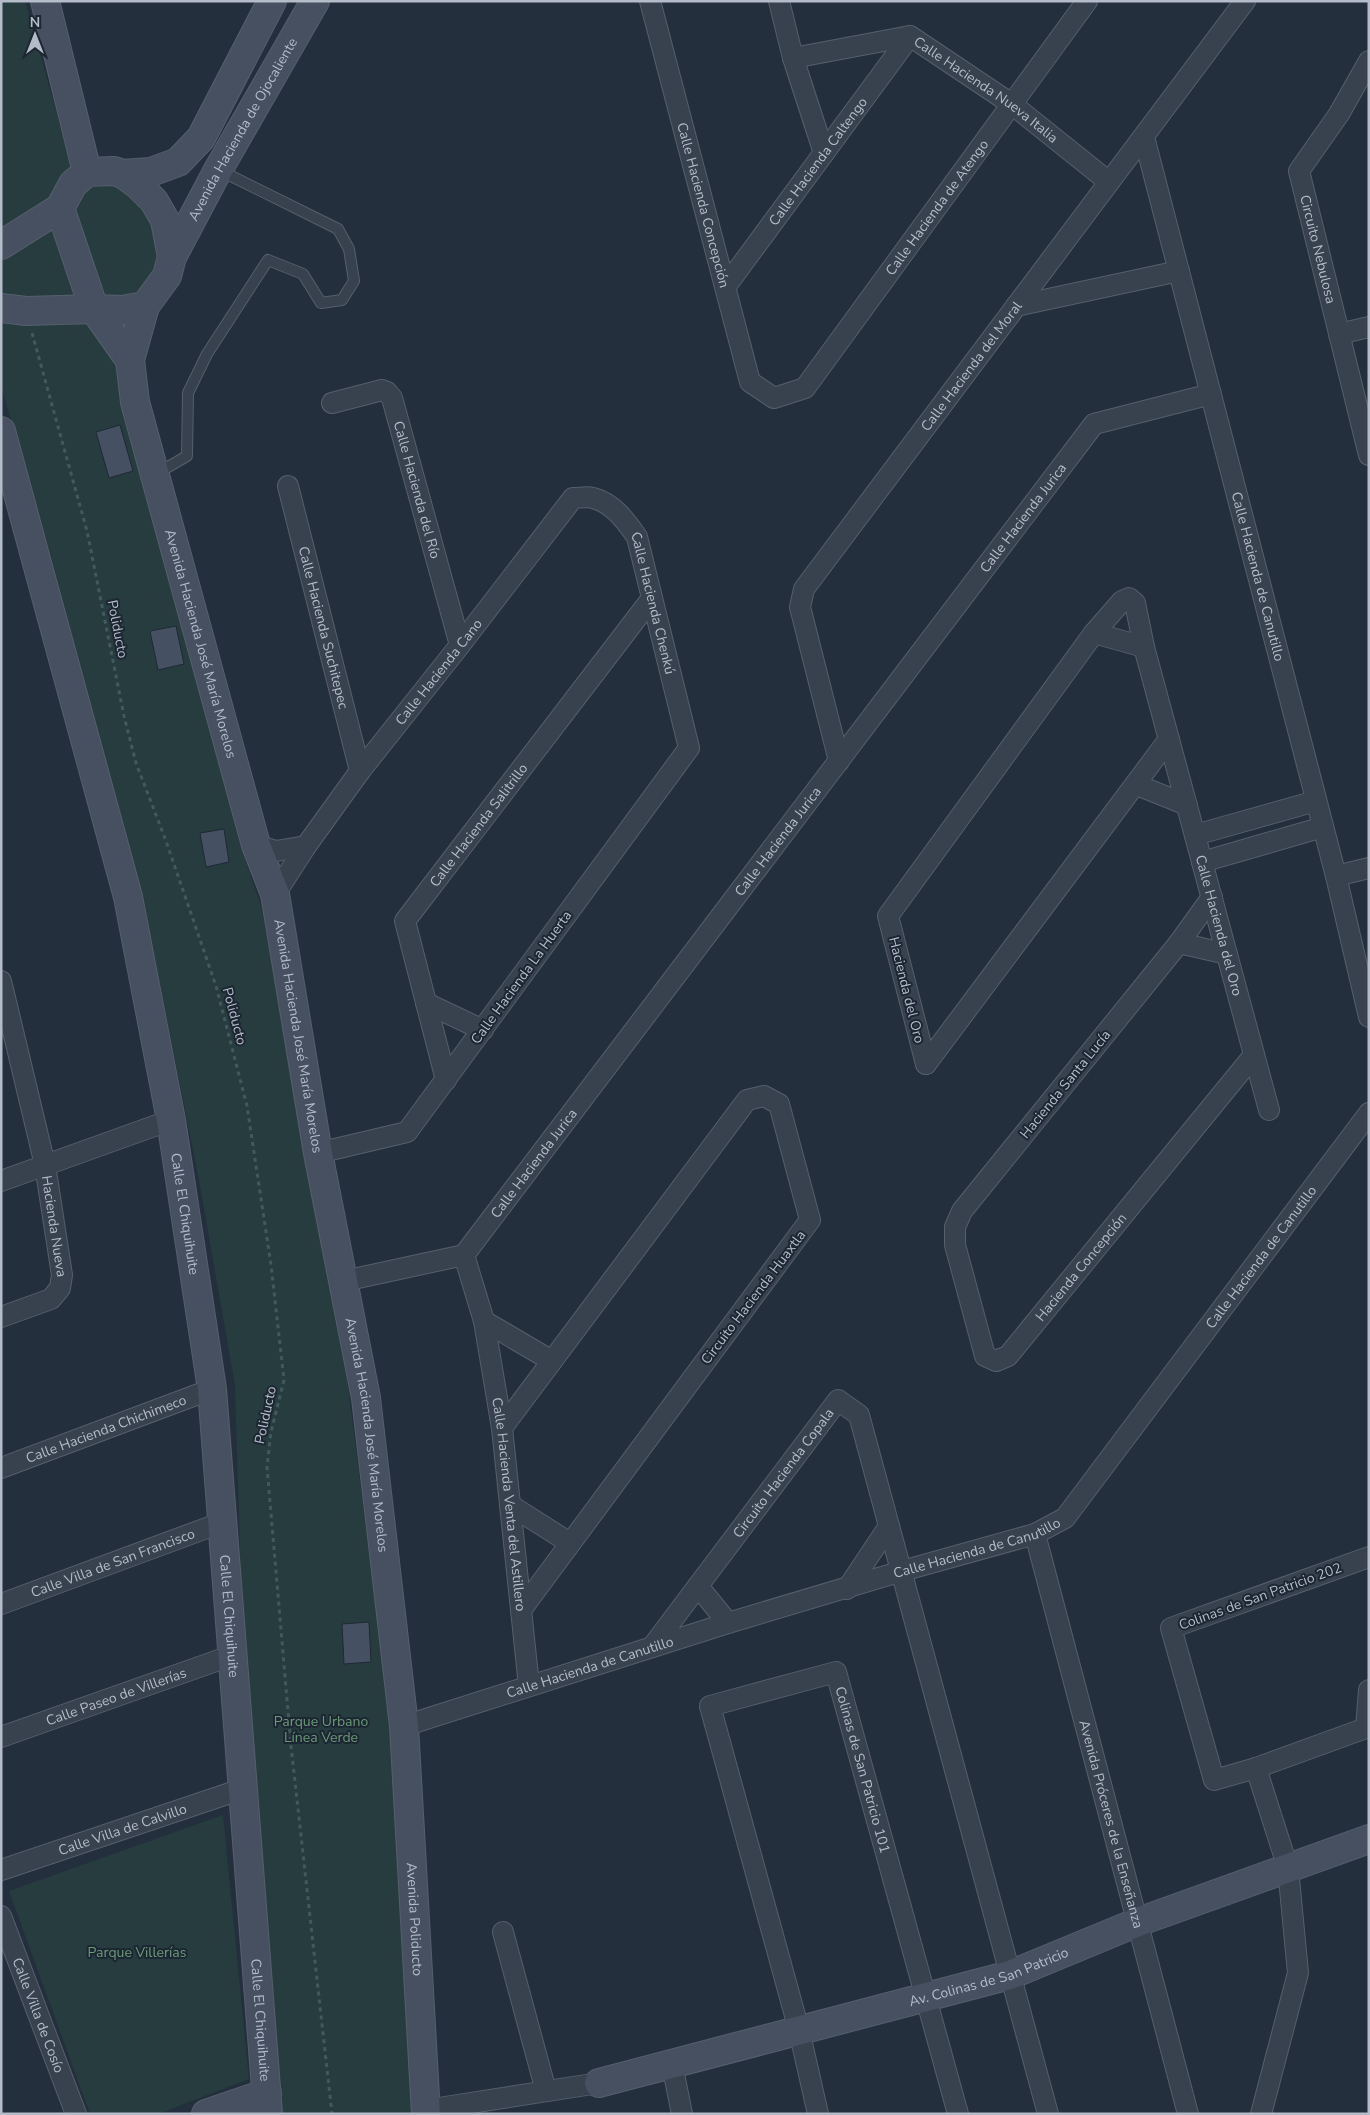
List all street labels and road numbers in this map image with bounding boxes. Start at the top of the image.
street label: Calle Hacienda Nueva Italia [910,32,1062,147]
street label: Avenida Hacienda de Ojocaliente [184,34,302,224]
street label: Calle Hacienda Caltengo [765,93,872,230]
street label: Calle Hacienda Concepción [672,120,734,290]
street label: Calle Hacienda de Atengo [881,136,993,279]
street label: Circuito Nebulosa [1295,193,1340,306]
street label: Calle Hacienda del Moral [917,297,1027,435]
street label: Calle Hacienda del Río [389,419,445,561]
street label: Calle Hacienda Jurica [976,459,1071,577]
street label: Calle Hacienda de Canutillo [1227,490,1289,663]
street label: Avenida Hacienda José María Morelos [160,527,241,761]
street label: Calle Hacienda Chenkú [626,528,679,676]
street label: Calle Hacienda Suchitepec [294,544,353,711]
street label: Poliducto [103,598,132,660]
street label: Calle Hacienda Cano [391,615,487,729]
street label: Calle Hacienda Salitrillo [425,759,532,891]
street label: Calle Hacienda Jurica [730,783,826,900]
street label: Calle Hacienda del Oro [1191,853,1247,998]
street label: Calle Hacienda La Huerta [467,907,576,1048]
street label: Avenida Hacienda José María Morelos [269,918,327,1155]
street label: Hacienda del Oro [884,935,929,1046]
street label: Poliducto [218,985,251,1047]
street label: Hacienda Santa Lucía [1016,1026,1115,1143]
street label: Calle Hacienda Jurica [486,1105,582,1222]
street label: Calle El Chiquihuite [166,1152,203,1276]
street label: Hacienda Nueva [37,1174,71,1278]
street label: Calle Hacienda de Canutillo [1201,1182,1321,1333]
street label: Hacienda Concepción [1031,1209,1131,1325]
street label: Circuito Hacienda Huaxtla [697,1226,810,1368]
street label: Avenida Hacienda José María Morelos [340,1316,393,1553]
street label: Poliducto [250,1384,281,1446]
street label: Calle Hacienda Chichimeco [23,1390,189,1468]
street label: Calle Hacienda Venta del Astillero [487,1396,530,1612]
street label: Circuito Hacienda Copala [728,1404,839,1542]
street label: Calle Hacienda de Canutillo [891,1513,1064,1583]
street label: Calle Villa de San Francisco [28,1524,198,1602]
street label: Calle El Chiquihuite [215,1554,243,1678]
street label: Colinas de San Patricio 202 [1176,1558,1344,1635]
street label: Calle Hacienda de Canutillo [504,1632,676,1703]
street label: Calle Paseo de Villerías [43,1663,189,1730]
street label: Colinas de San Patricio 101 [830,1684,895,1855]
street label: Avenida Próceres de la Enseñanza [1074,1718,1148,1930]
street label: Calle Villa de Calvillo [56,1799,189,1860]
street label: Avenida Poliducto [402,1862,427,1977]
street label: Av. Colinas de San Patricio [907,1943,1072,2011]
street label: Calle Villa de Cosío [8,1955,69,2076]
street label: Calle El Chiquihuite [246,1958,274,2082]

